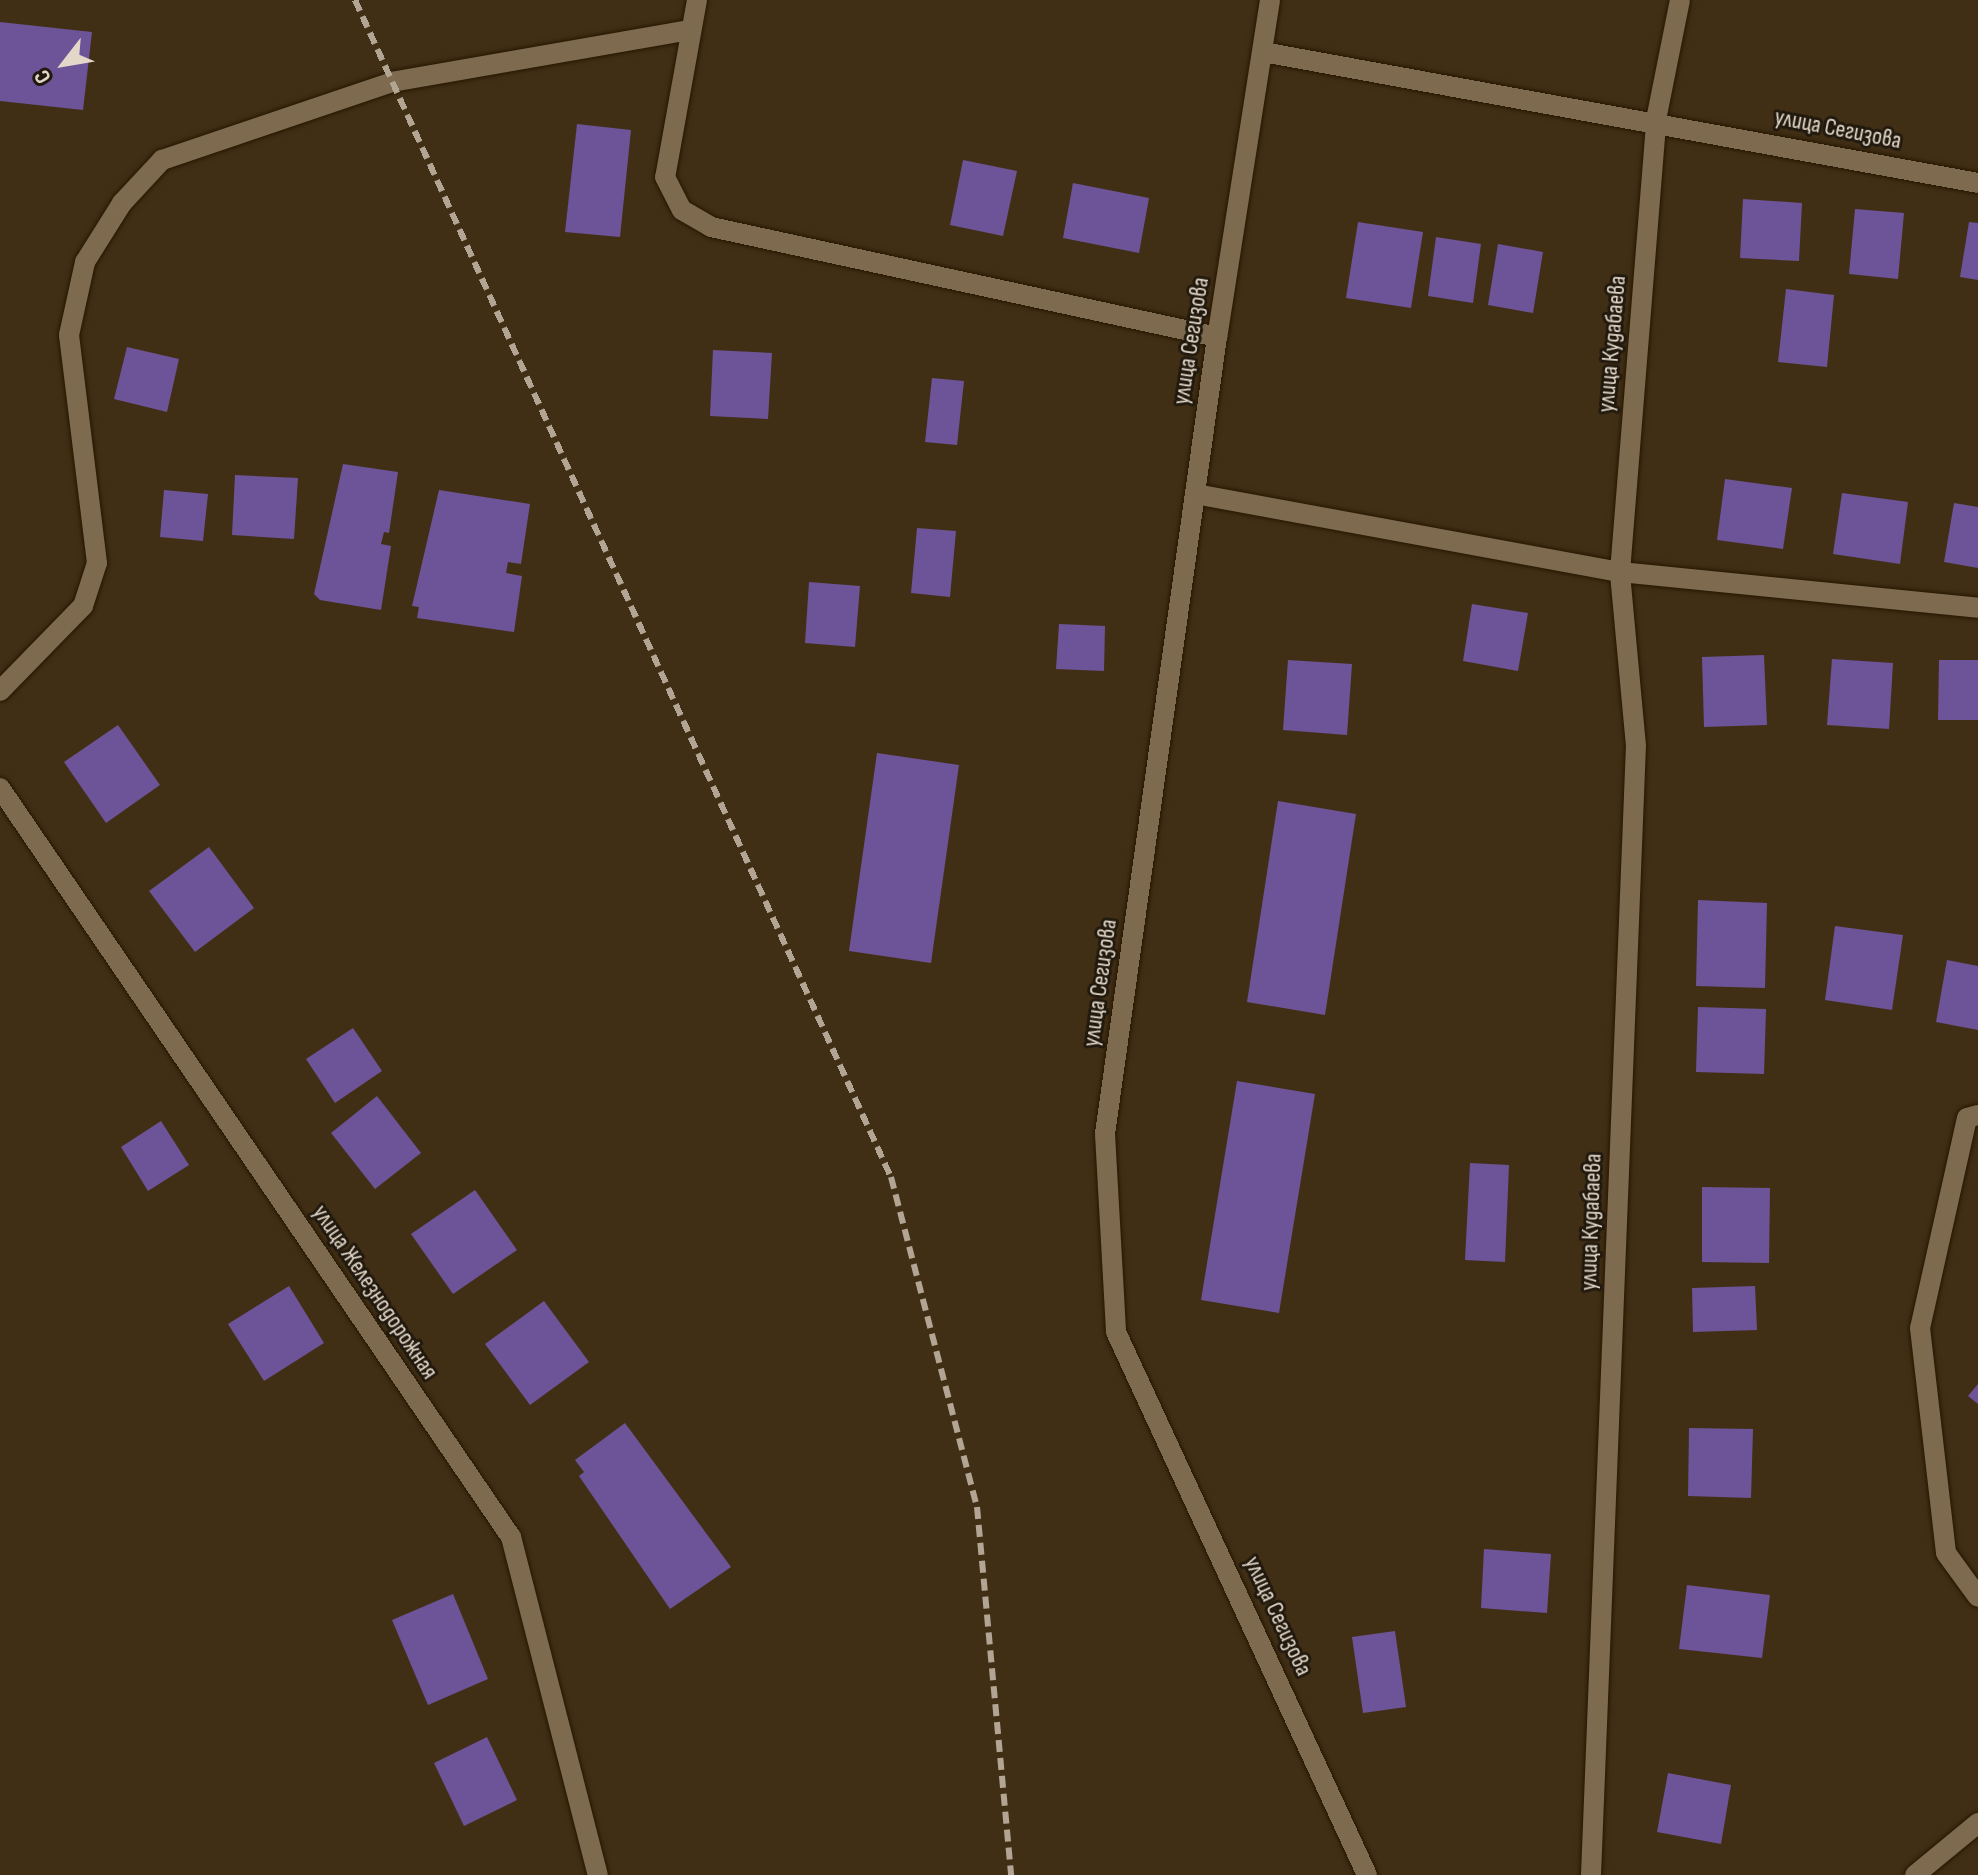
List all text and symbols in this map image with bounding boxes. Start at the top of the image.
north arrow [24,24,104,104]
text: С [29,65,57,88]
street label: улица Сегизова [1772,103,1904,155]
street label: улица Кудабаева [1592,274,1632,414]
street label: улица Сегизова [1167,275,1215,407]
street label: улица Сегизова [1077,917,1123,1049]
street label: улица Кудабаева [1574,1153,1608,1291]
street label: улица Железнодорожная [306,1199,444,1385]
street label: улица Сегизова [1238,1552,1318,1680]

